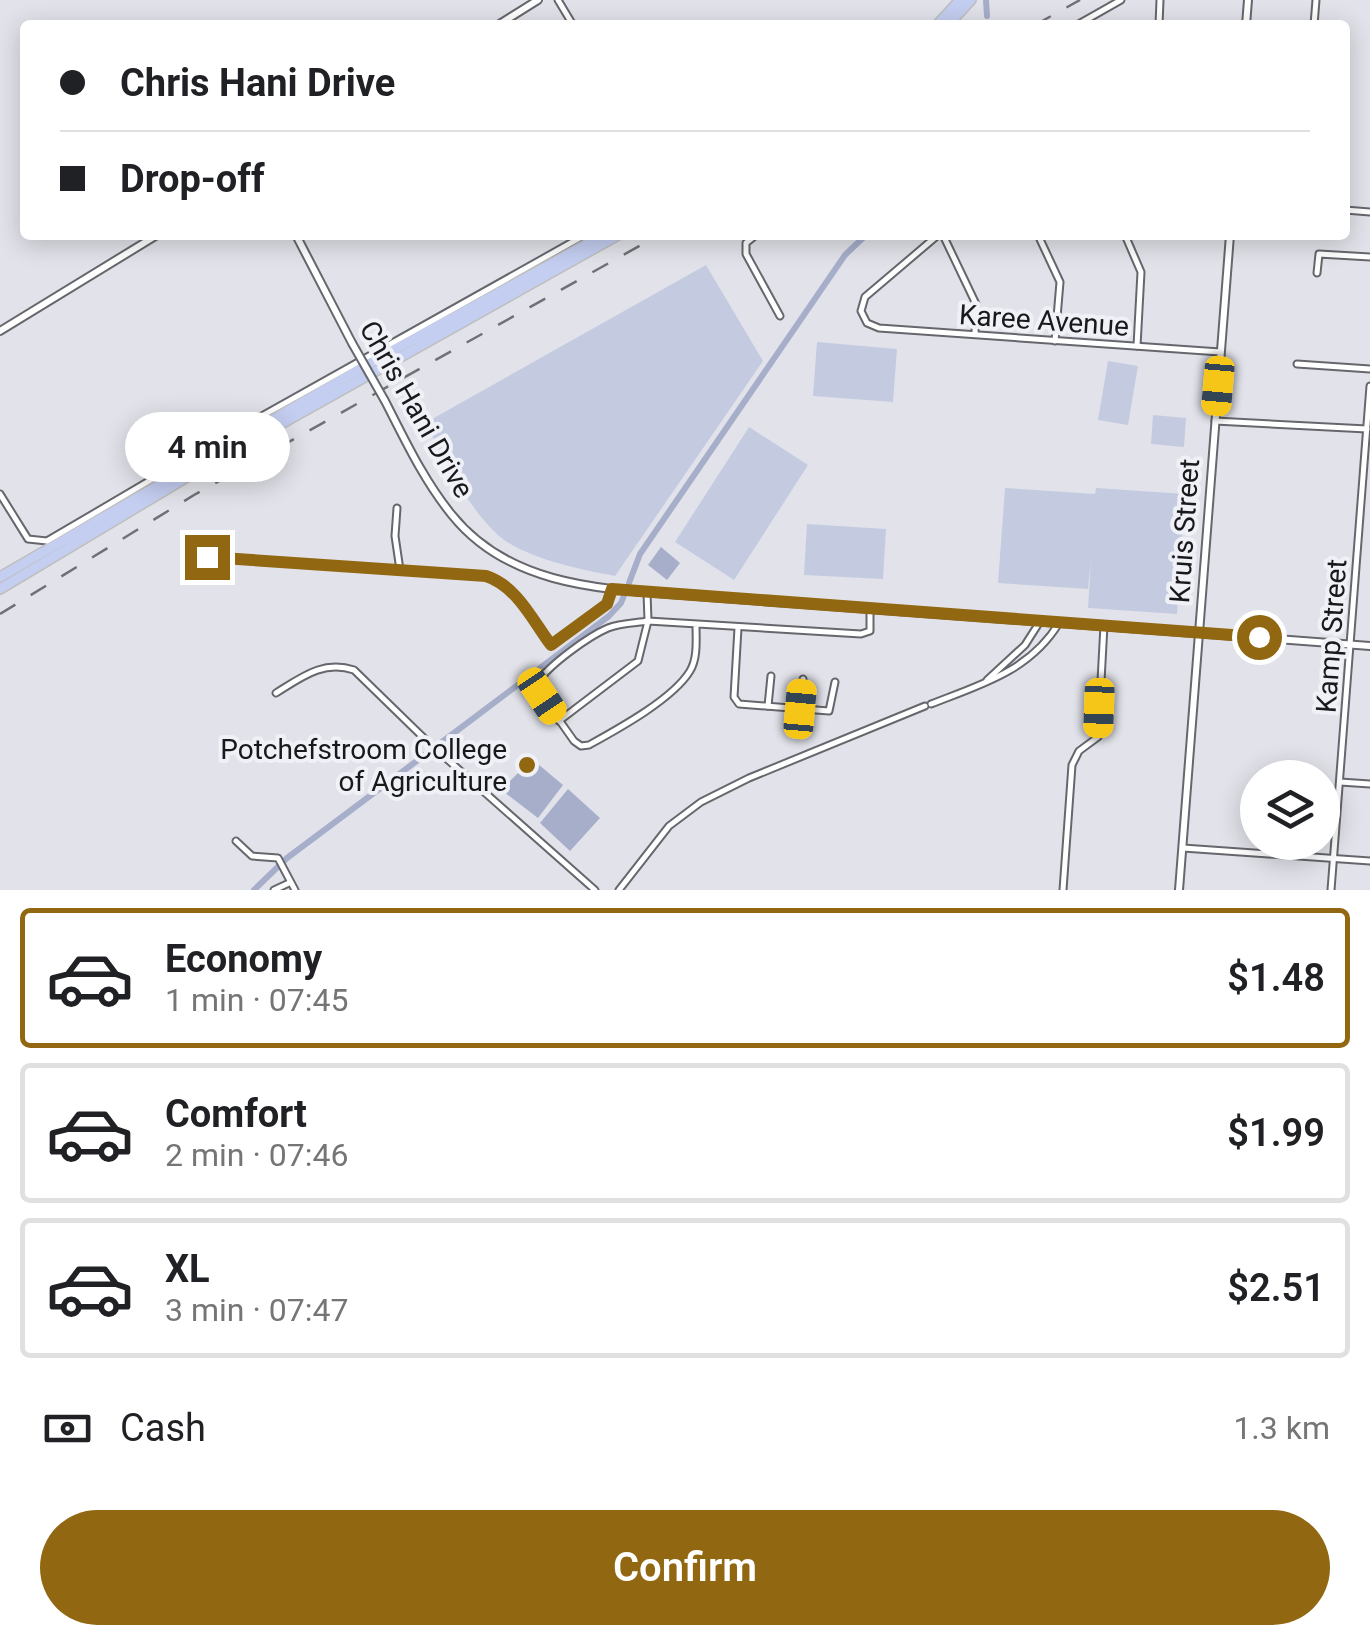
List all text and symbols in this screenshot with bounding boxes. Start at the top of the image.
text: Chris Hani Drive [120,61,395,105]
text: Drop-off [120,157,265,201]
street label: Karee Avenue [958,298,1130,343]
street label: Chris Hani Drive [353,315,481,504]
car [1200,355,1236,417]
callout: 4 min [124,412,290,482]
text: 4 min [167,428,248,466]
street label: Kruis Street [1163,458,1206,604]
route end [185,535,230,580]
street label: Kamp Street [1310,558,1353,714]
route start [1237,615,1282,660]
car [513,663,571,729]
car [1083,677,1115,739]
car [782,678,818,740]
place label: Potchefstroom College of Agriculture [220,733,507,798]
marker: Potchefstroom College of Agriculture [516,754,538,776]
map controls [1240,760,1340,860]
button: layers [1240,760,1340,860]
icon: car [45,933,135,1023]
text: Economy [165,937,322,981]
text: $1.48 [1227,956,1325,1000]
text: 1 min · 07:45 [165,981,348,1019]
icon: car [45,1088,135,1178]
text: Comfort [165,1092,307,1136]
text: $1.99 [1227,1111,1325,1155]
text: 2 min · 07:46 [165,1136,348,1174]
icon: car [45,1243,135,1333]
text: XL [165,1247,210,1291]
text: $2.51 [1227,1266,1325,1310]
text: 3 min · 07:47 [165,1291,348,1329]
icon: cash [40,1401,95,1456]
text: Cash [120,1406,206,1450]
text: 1.3 km [1233,1409,1330,1447]
button: Confirm [40,1510,1330,1625]

